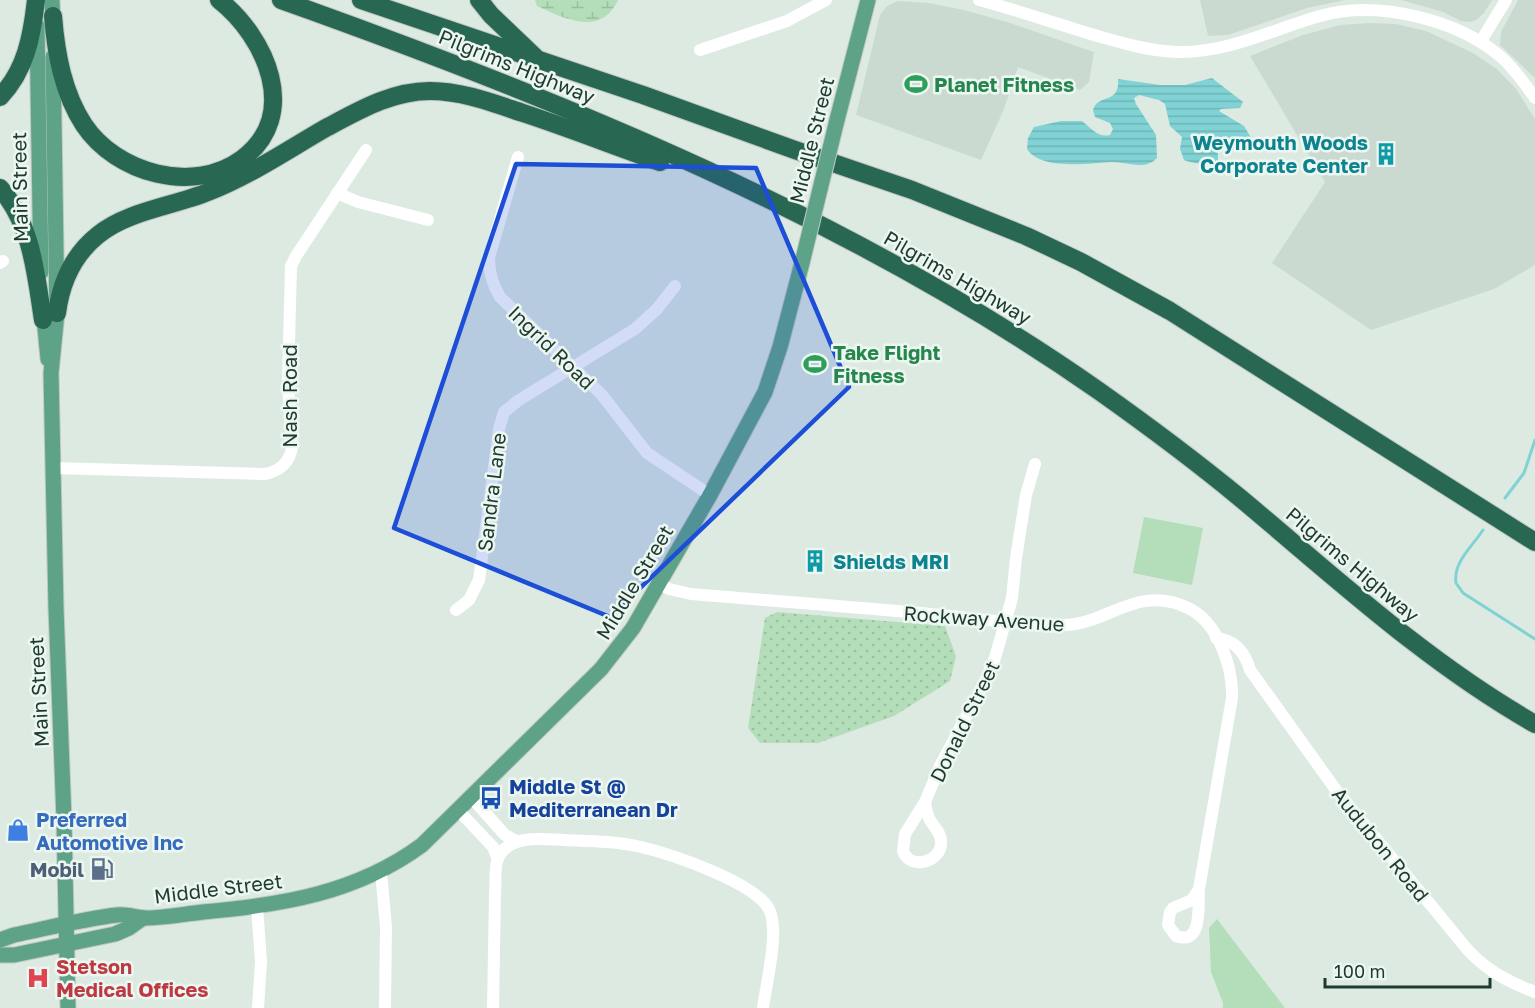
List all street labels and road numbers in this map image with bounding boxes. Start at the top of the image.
street label: Pilgrims Highway [435,24,599,108]
street label: Middle Street [784,74,838,206]
street label: Main Street [6,132,32,242]
street label: Pilgrims Highway [880,225,1036,329]
street label: Ingrid Road [504,300,600,394]
street label: Nash Road [277,344,301,448]
street label: Sandra Lane [472,431,510,553]
street label: Pilgrims Highway [1282,501,1424,627]
street label: Middle Street [590,520,678,644]
street label: Rockway Avenue [903,600,1065,636]
street label: Main Street [23,636,53,748]
street label: Donald Street [924,656,1004,786]
street label: Audubon Road [1328,782,1434,906]
street label: Middle Street [152,868,284,908]

